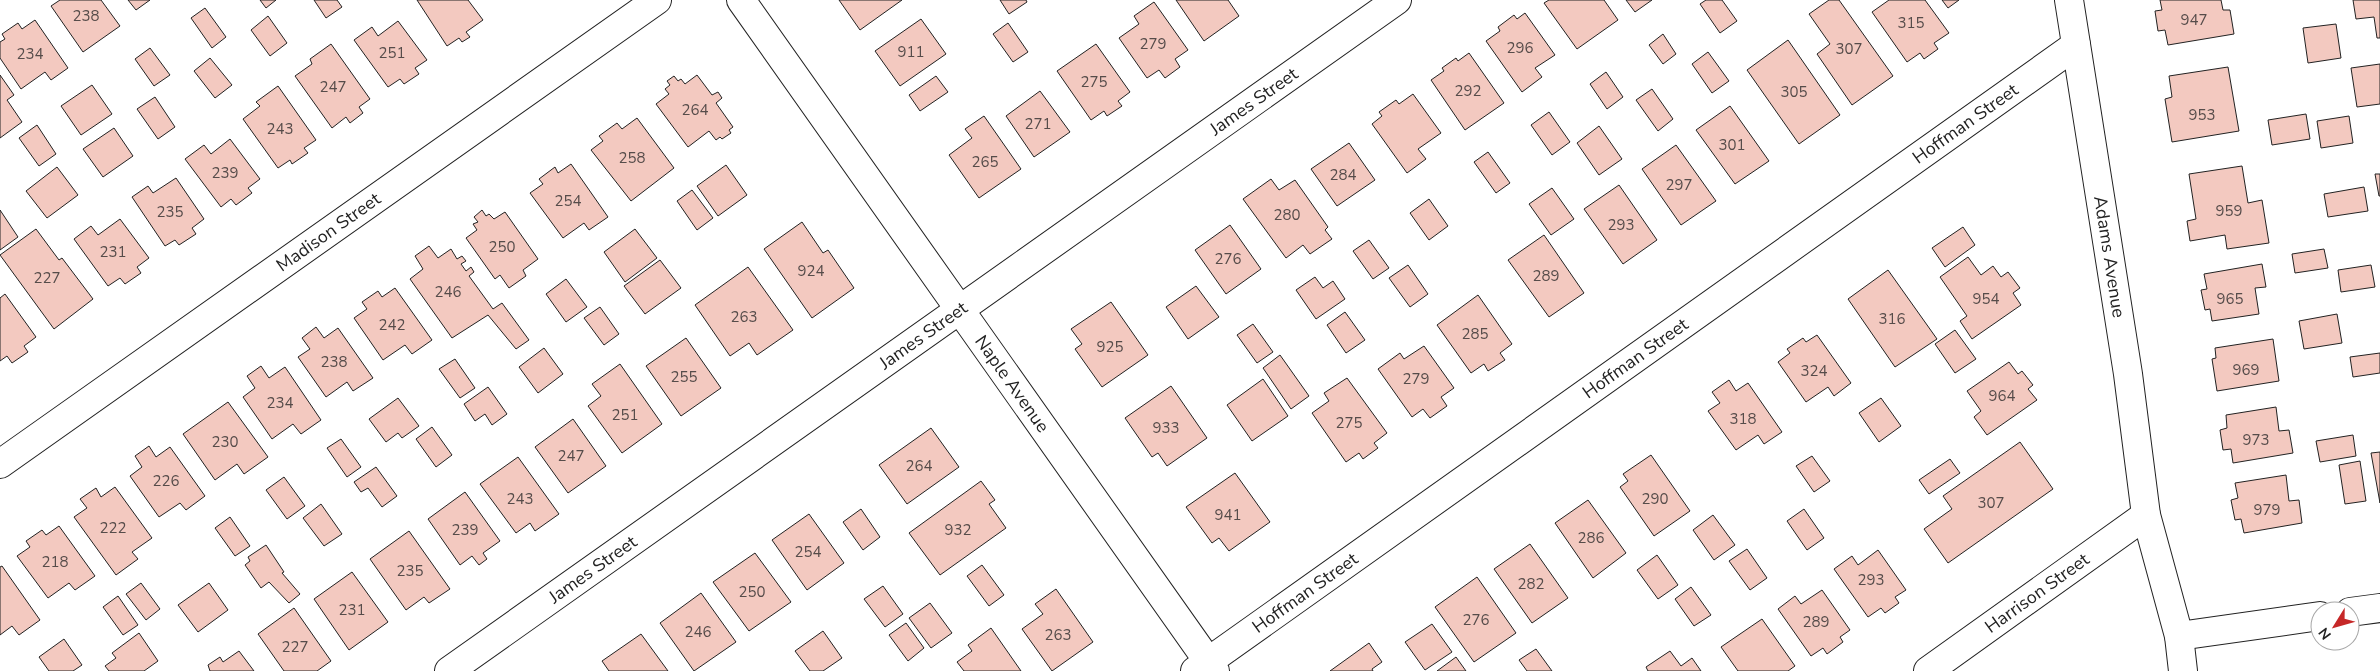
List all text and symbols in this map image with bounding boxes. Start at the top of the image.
house number: 238 [72,6,100,26]
house number: 947 [2180,10,2208,30]
house number: 315 [1897,13,1925,33]
house number: 279 [1139,34,1167,54]
house number: 296 [1506,38,1534,58]
house number: 307 [1835,39,1863,59]
house number: 911 [897,42,925,62]
house number: 251 [378,43,406,63]
house number: 234 [16,44,44,64]
street label: James Street [1204,61,1303,141]
house number: 275 [1080,72,1108,92]
house number: 247 [319,77,347,97]
street label: Hoffman Street [1908,77,2024,169]
house number: 292 [1454,81,1482,101]
house number: 305 [1780,82,1808,102]
house number: 264 [681,100,709,120]
house number: 953 [2188,105,2216,125]
house number: 271 [1024,114,1052,134]
house number: 243 [266,119,294,139]
house number: 301 [1718,135,1746,155]
house number: 258 [618,148,646,168]
house number: 265 [971,152,999,172]
house number: 239 [211,163,239,183]
house number: 284 [1329,165,1357,185]
house number: 297 [1665,175,1693,195]
street label: Madison Street [271,187,386,277]
house number: 254 [554,191,582,211]
street label: Adams Avenue [2088,194,2131,320]
house number: 959 [2215,201,2243,221]
house number: 235 [156,202,184,222]
house number: 280 [1273,205,1301,225]
house number: 293 [1607,215,1635,235]
house number: 250 [488,237,516,257]
house number: 231 [99,242,127,262]
house number: 276 [1214,249,1242,269]
house number: 924 [797,261,825,281]
house number: 289 [1532,266,1560,286]
house number: 227 [33,268,61,288]
house number: 246 [434,282,462,302]
house number: 954 [1972,289,2000,309]
house number: 965 [2216,289,2244,309]
street label: James Street [873,295,973,375]
house number: 263 [730,307,758,327]
house number: 316 [1878,309,1906,329]
street label: Hoffman Street [1578,312,1693,404]
house number: 242 [378,315,406,335]
house number: 285 [1461,324,1489,344]
street label: Naple Avenue [969,330,1055,437]
house number: 925 [1096,337,1124,357]
house number: 238 [320,352,348,372]
house number: 969 [2232,360,2260,380]
house number: 324 [1800,361,1828,381]
house number: 255 [670,367,698,387]
house number: 279 [1402,369,1430,389]
house number: 964 [1988,386,2016,406]
house number: 234 [266,393,294,413]
house number: 251 [611,405,639,425]
house number: 318 [1729,409,1757,429]
house number: 275 [1335,413,1363,433]
house number: 933 [1152,418,1180,438]
house number: 973 [2242,430,2270,450]
house number: 230 [211,432,239,452]
house number: 247 [557,446,585,466]
house number: 264 [905,456,933,476]
house number: 226 [152,471,180,491]
house number: 243 [506,489,534,509]
house number: 290 [1641,489,1669,509]
house number: 307 [1977,493,2005,513]
house number: 979 [2253,500,2281,520]
house number: 941 [1214,505,1242,525]
house number: 222 [99,518,127,538]
house number: 239 [451,520,479,540]
house number: 932 [944,520,972,540]
house number: 286 [1577,528,1605,548]
street label: James Street [543,529,642,609]
house number: 254 [794,542,822,562]
street label: Hoffman Street [1247,547,1363,639]
street label: Harrison Street [1980,547,2095,639]
house number: 218 [41,552,69,572]
house number: 235 [396,561,424,581]
house number: 293 [1857,570,1885,590]
house number: 282 [1517,574,1545,594]
house number: 250 [738,582,766,602]
house number: 231 [338,600,366,620]
north arrow [2310,601,2360,651]
house number: 276 [1462,610,1490,630]
house number: 289 [1802,612,1830,632]
house number: 246 [684,622,712,642]
text: N [2314,624,2336,643]
house number: 263 [1044,625,1072,645]
house number: 227 [281,637,309,657]

